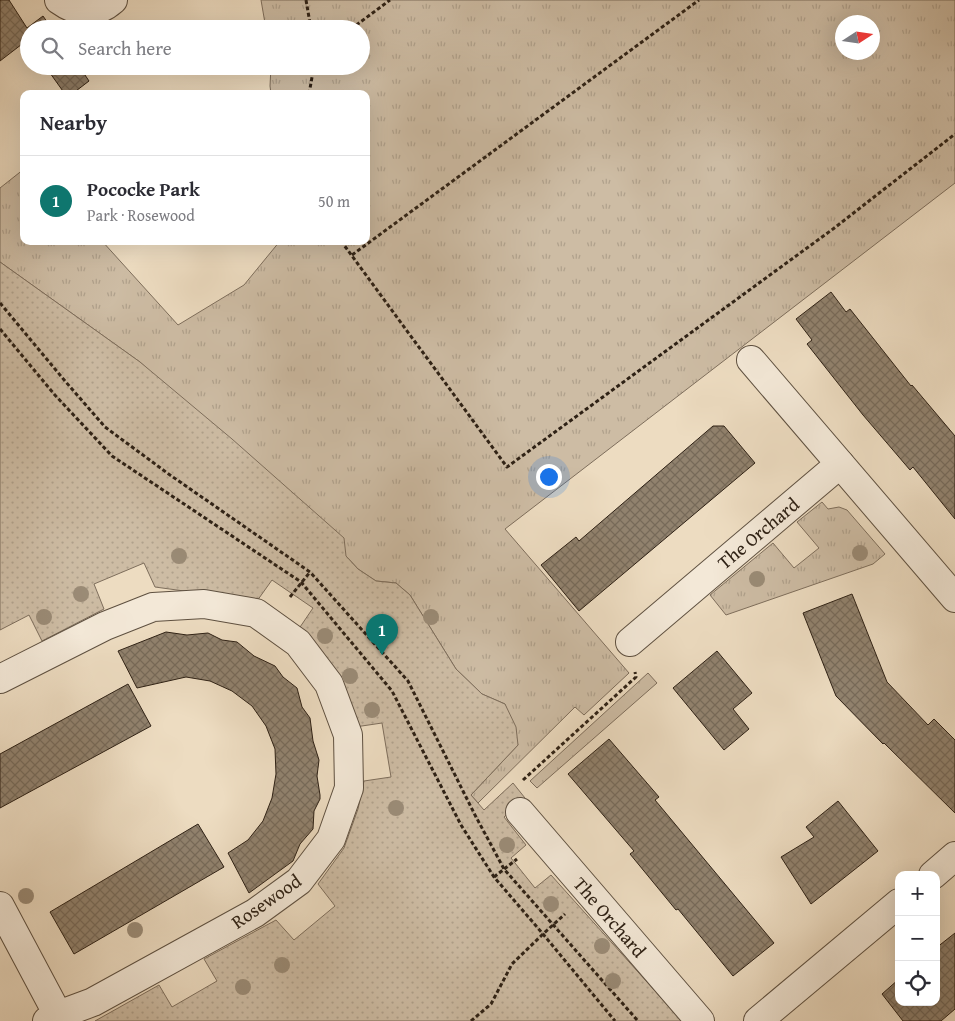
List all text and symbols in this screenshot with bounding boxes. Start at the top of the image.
north arrow [835,15,880,60]
search box [20,20,370,75]
icon: search [38,34,66,62]
text: Search here [78,34,172,62]
text: Nearby [40,107,107,138]
text: Pococke Park [87,175,200,203]
text: 1 [52,189,60,213]
text: 50 m [318,189,350,213]
text: Park · Rosewood [87,203,195,227]
your location [536,464,562,490]
street label: The Orchard [711,490,806,576]
pin: 1 [366,614,398,655]
street label: Rosewood [225,866,307,935]
street label: The Orchard [567,870,654,964]
map controls [895,871,940,1006]
button: + [895,871,940,916]
button: − [895,916,940,961]
button: locate [895,961,940,1006]

